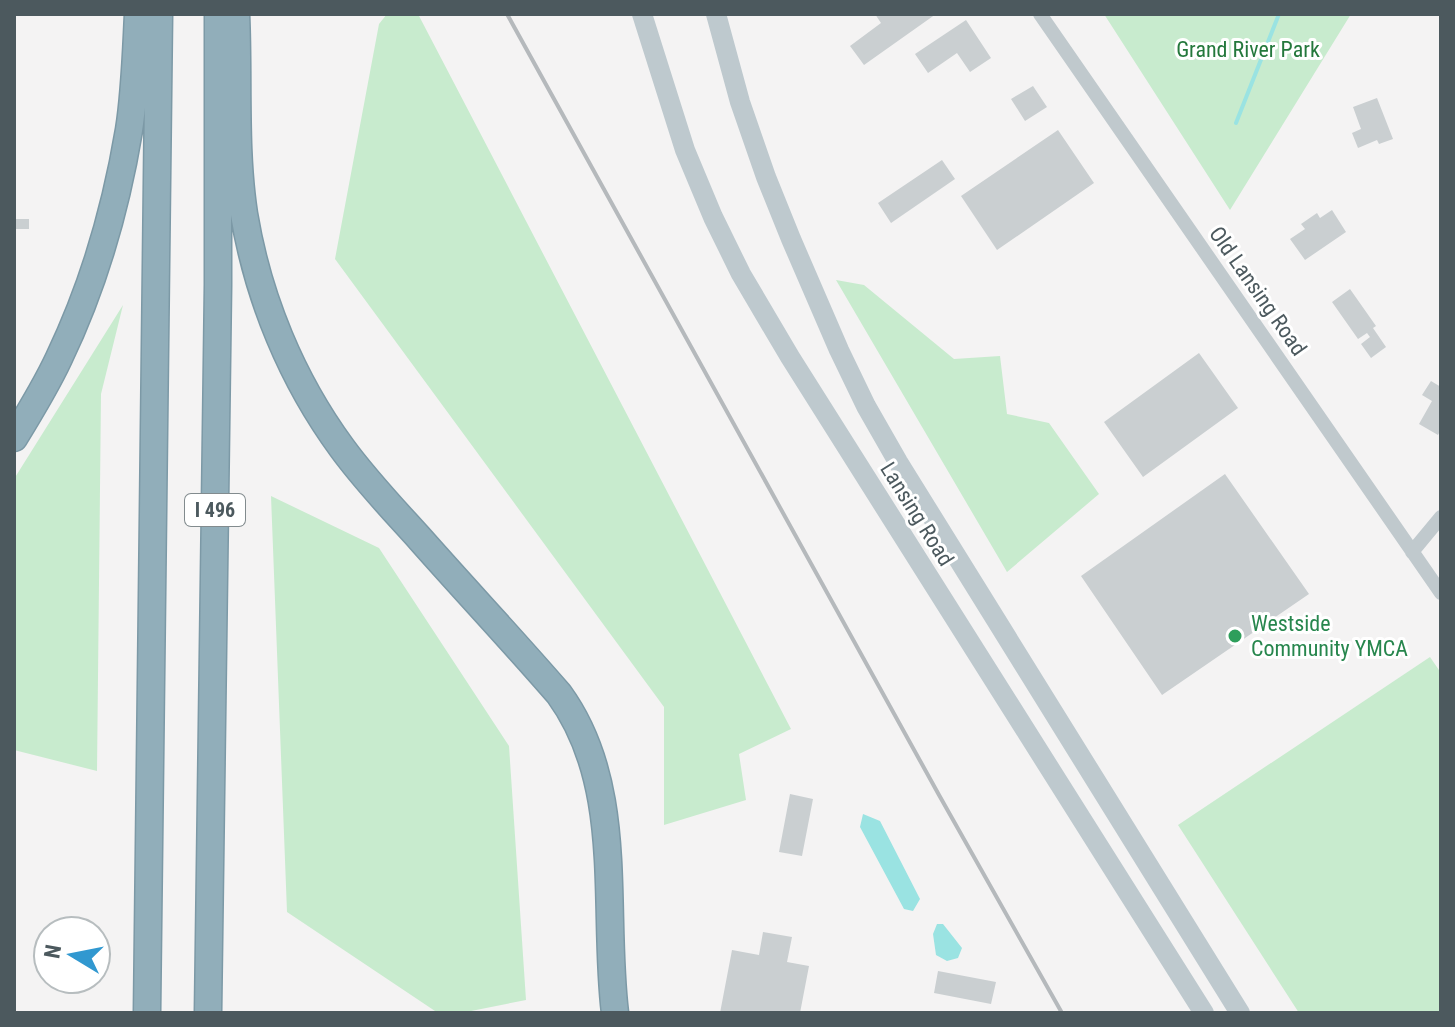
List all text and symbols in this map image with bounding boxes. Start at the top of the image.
park label: Grand River Park [1176,37,1320,62]
street label: Old Lansing Road [1204,222,1312,360]
street label: Lansing Road [875,458,959,570]
road number: I 496 [185,494,245,526]
place label: Westside Community YMCA [1251,611,1408,661]
marker: Westside Community YMCA [1226,627,1244,645]
north arrow [32,915,112,995]
text: N [39,943,66,960]

